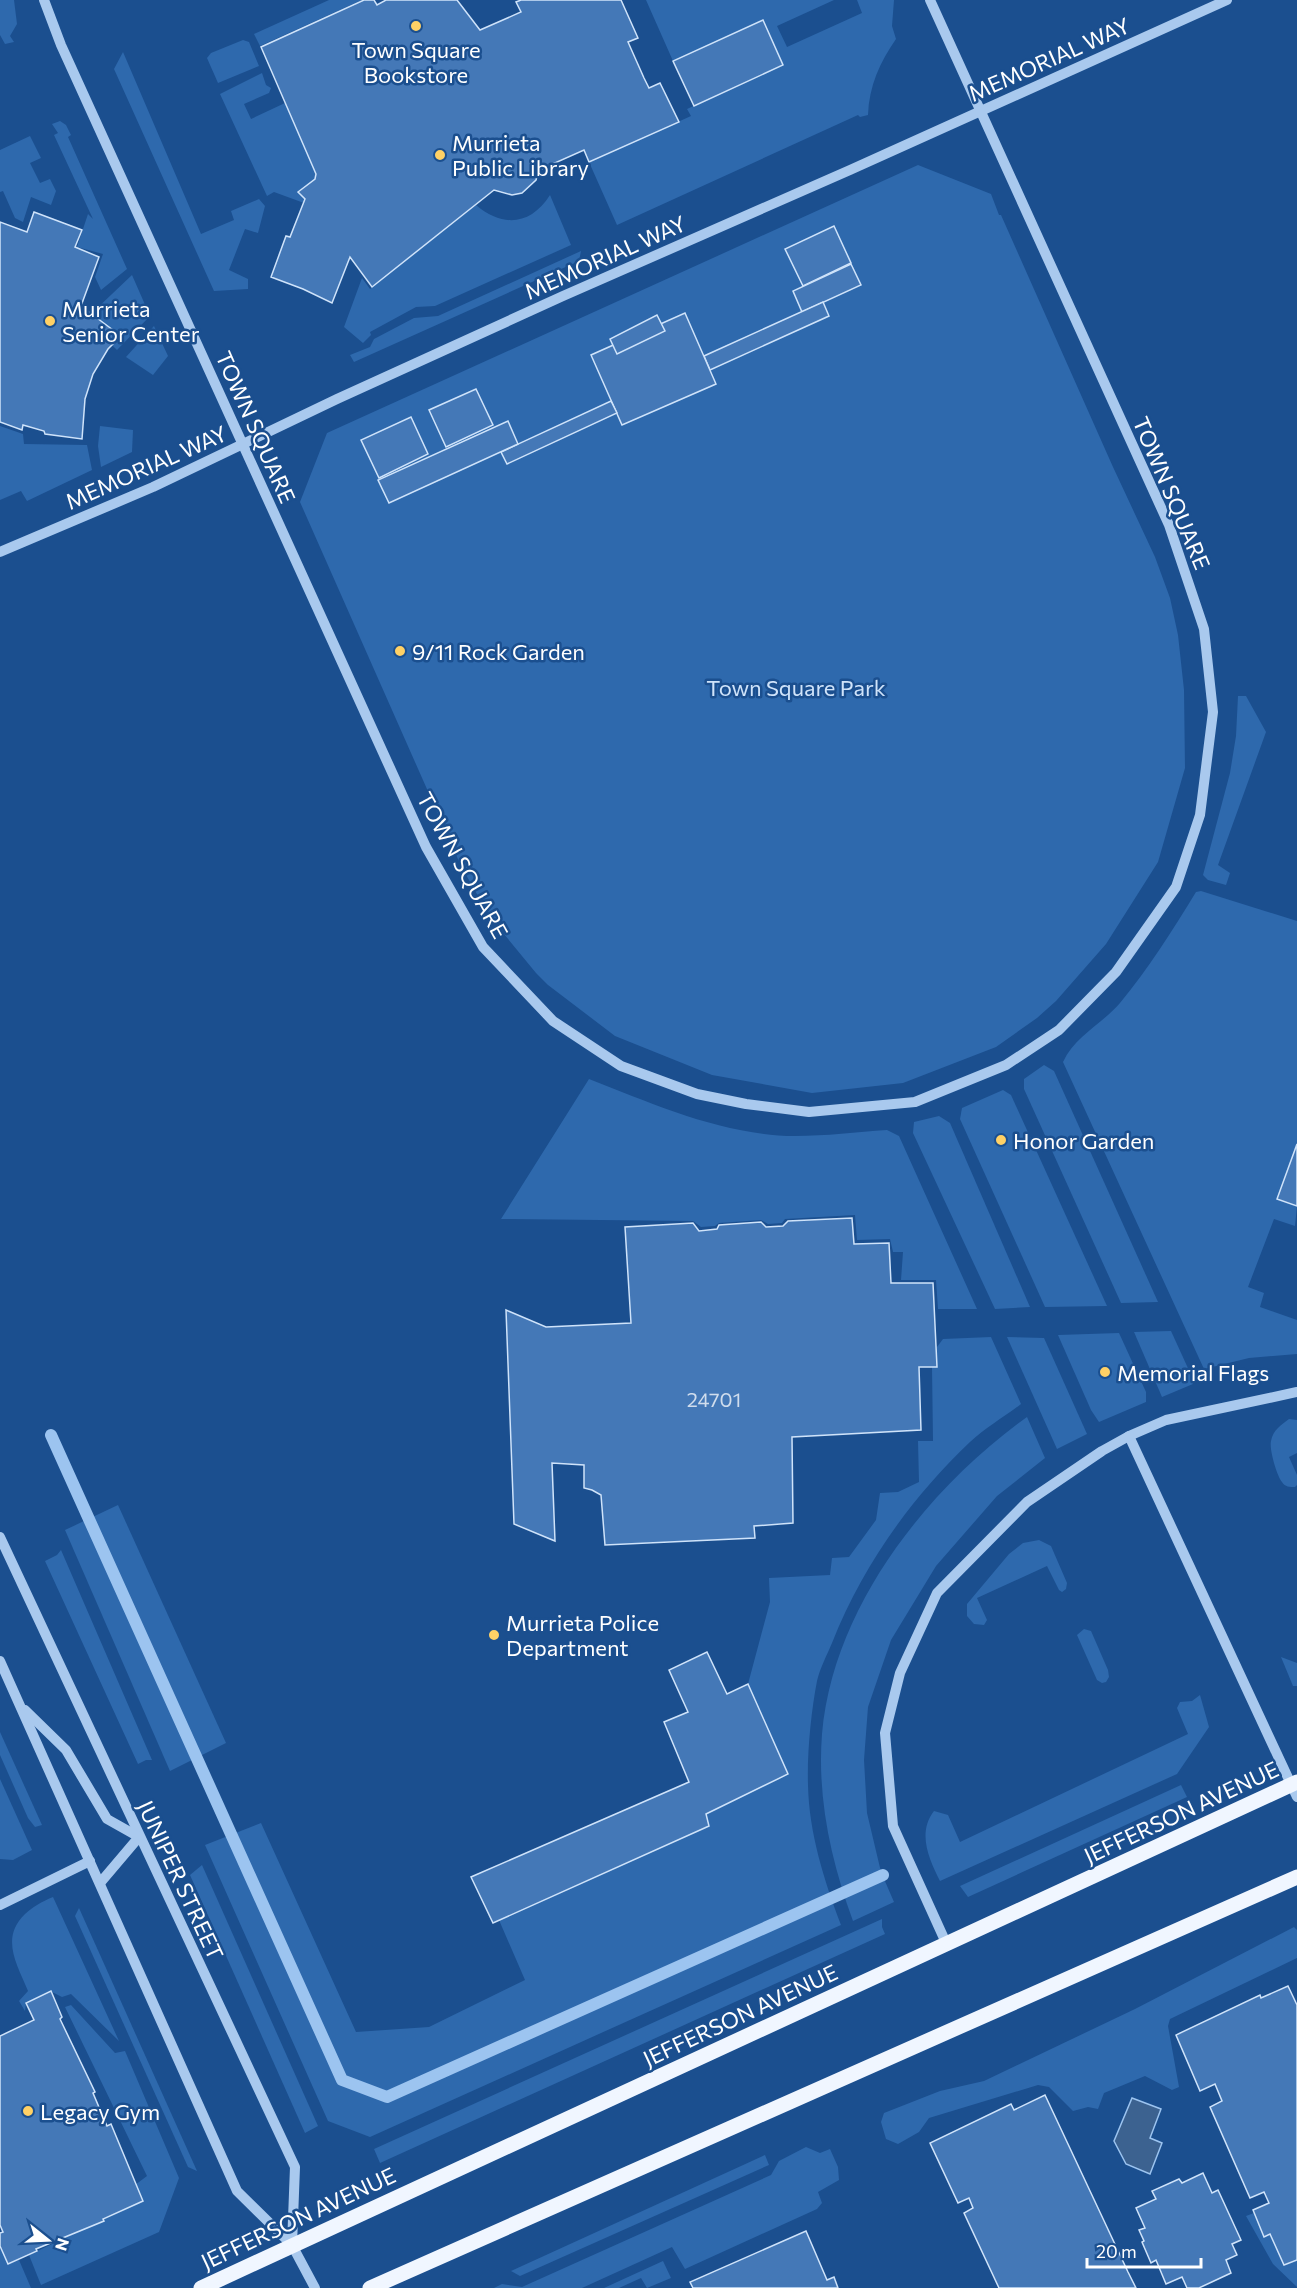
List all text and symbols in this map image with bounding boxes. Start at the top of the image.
street label: MEMORIAL WAY [964,11,1134,107]
marker: Town Square Bookstore [409,19,423,33]
place label: Town Square Bookstore [351,36,481,88]
place label: Murrieta Public Library [452,129,589,181]
marker: Murrieta Public Library [433,148,447,162]
street label: MEMORIAL WAY [520,209,690,305]
place label: Murrieta Senior Center [62,295,200,347]
marker: Murrieta Senior Center [43,314,57,328]
street label: TOWN SQUARE [210,347,302,507]
street label: TOWN SQUARE [1128,413,1216,573]
street label: MEMORIAL WAY [61,419,231,515]
place label: 9/11 Rock Garden [412,638,585,665]
marker: 9/11 Rock Garden [393,644,407,658]
park label: Town Square Park [706,674,886,701]
street label: TOWN SQUARE [412,787,514,943]
place label: Honor Garden [1013,1127,1154,1154]
marker: Honor Garden [994,1133,1008,1147]
place label: Memorial Flags [1117,1359,1269,1386]
marker: Memorial Flags [1098,1365,1112,1379]
house number: 24701 [687,1387,741,1411]
place label: Murrieta Police Department [506,1609,659,1661]
marker: Murrieta Police Department [487,1628,501,1642]
street label: JEFFERSON AVENUE [1079,1755,1283,1869]
street label: JUNIPER STREET [132,1796,230,1964]
street label: JEFFERSON AVENUE [638,1958,842,2072]
place label: Legacy Gym [40,2098,160,2125]
marker: Legacy Gym [21,2104,35,2118]
street label: JEFFERSON AVENUE [196,2161,400,2275]
north arrow [18,2210,78,2270]
scale bar [1087,2231,1201,2269]
text: N [52,2236,74,2253]
text: 20 m [1096,2240,1137,2262]

